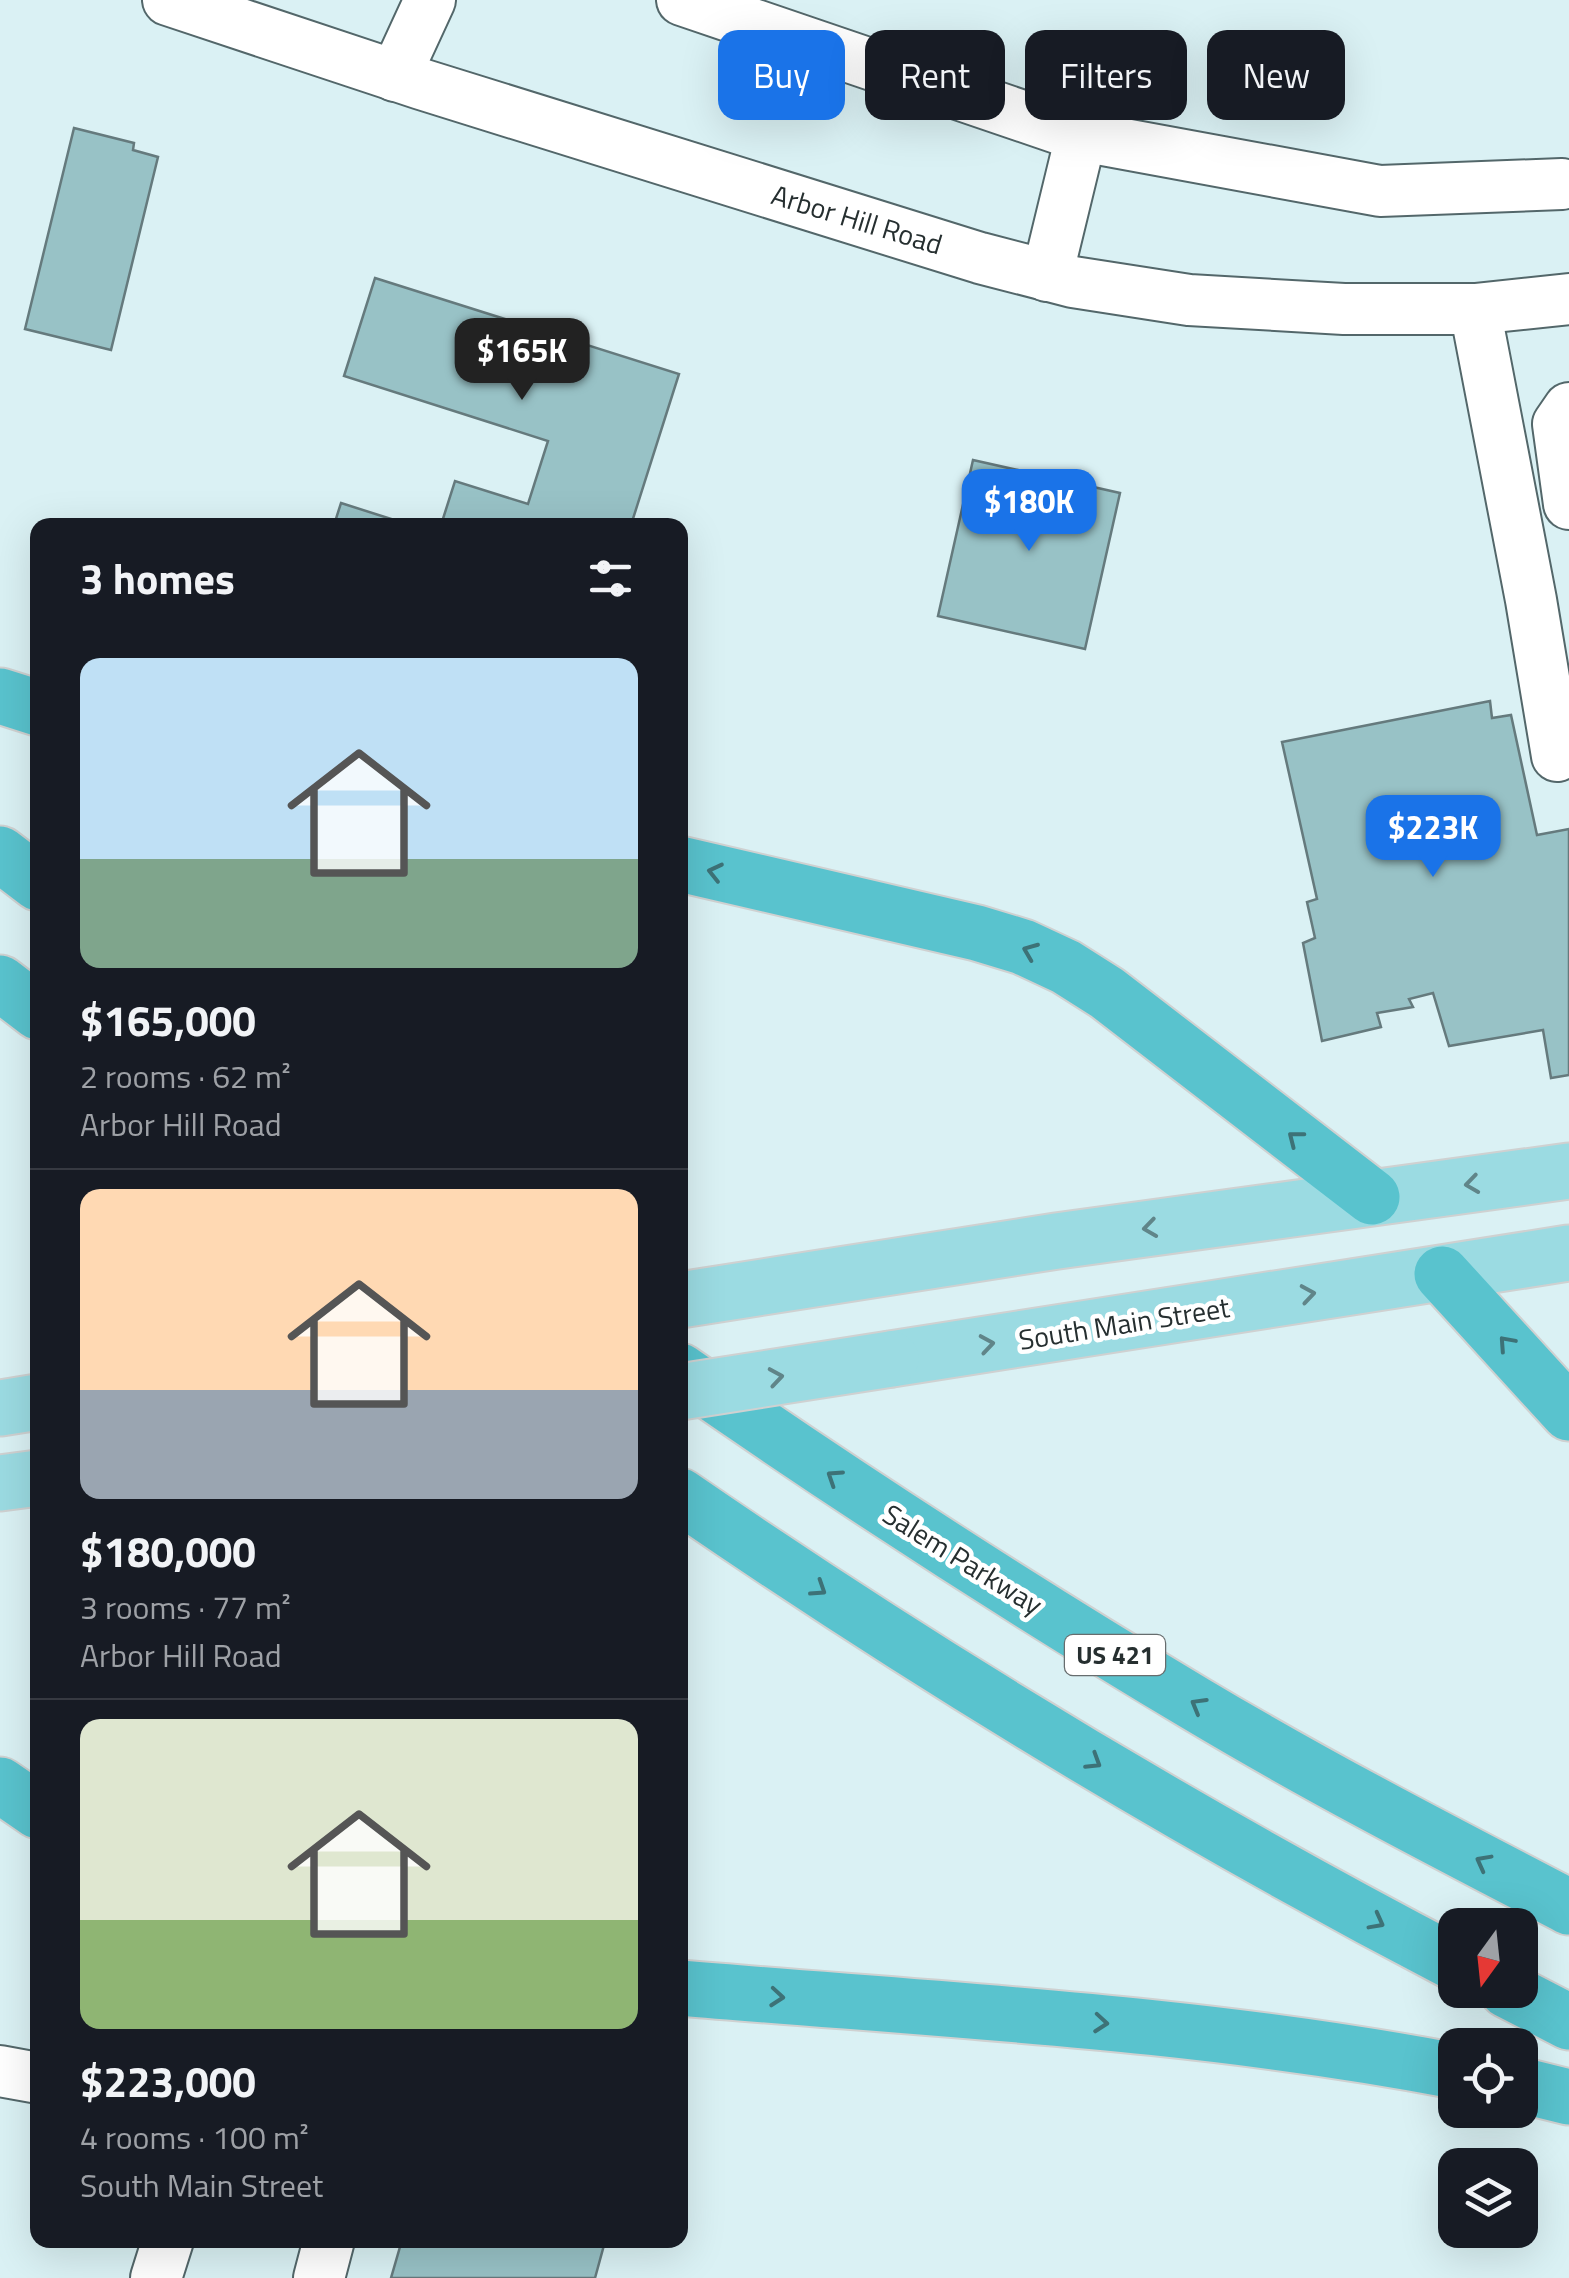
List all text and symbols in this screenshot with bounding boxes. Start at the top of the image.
chip: Buy [718,30,845,120]
chip: Rent [865,30,1005,120]
chip: Filters [1025,30,1187,120]
chip: New [1207,30,1345,120]
street label: Arbor Hill Road [766,173,948,265]
pin: $165K [452,318,592,403]
text: $165K [477,326,567,374]
pin: $180K [959,469,1099,554]
text: $180K [984,477,1074,525]
text: 3 homes [80,546,235,610]
icon: filters [583,551,638,606]
icon: home [269,723,449,903]
pin: $223K [1363,795,1503,880]
text: $223K [1388,803,1478,851]
one-way arrow [707,863,724,884]
one-way arrow [1022,943,1040,963]
text: $165,000 [80,988,256,1052]
text: 2 rooms · 62 m² [80,1052,291,1100]
text: Arbor Hill Road [80,1100,282,1148]
one-way arrow [1288,1132,1306,1149]
one-way arrow [1464,1172,1481,1193]
one-way arrow [1142,1216,1159,1237]
icon: home [269,1254,449,1434]
street label: South Main Street [1015,1285,1233,1361]
one-way arrow [1300,1285,1317,1306]
one-way arrow [979,1334,996,1355]
one-way arrow [1499,1337,1517,1355]
one-way arrow [768,1367,785,1388]
one-way arrow [826,1471,845,1489]
street label: Salem Parkway [875,1493,1051,1625]
text: $180,000 [80,1519,256,1583]
one-way arrow [808,1577,826,1596]
text: 3 rooms · 77 m² [80,1583,291,1631]
text: Arbor Hill Road [80,1631,282,1679]
road number: US 421 [1065,1635,1165,1675]
one-way arrow [1191,1698,1209,1717]
one-way arrow [1083,1750,1101,1769]
icon: home [269,1784,449,1964]
one-way arrow [1475,1855,1493,1874]
north arrow [1438,1908,1538,2008]
map controls [1438,1908,1538,2248]
one-way arrow [1366,1910,1384,1929]
one-way arrow [770,1985,786,2007]
one-way arrow [1093,2012,1109,2034]
button: locate [1438,2028,1538,2128]
text: $223,000 [80,2049,256,2113]
text: 4 rooms · 100 m² [80,2113,309,2161]
button: layers [1438,2148,1538,2248]
text: South Main Street [80,2161,323,2209]

